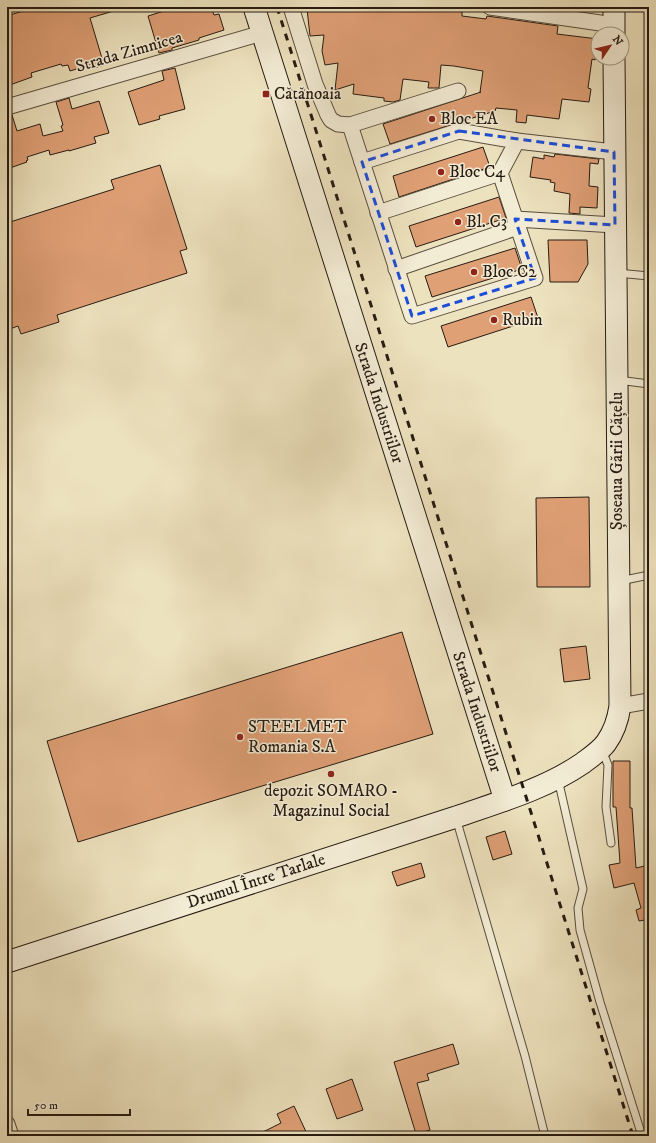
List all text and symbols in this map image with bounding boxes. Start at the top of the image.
street label: Strada Zimnicea [73,26,186,78]
north arrow [590,26,630,66]
text: N [609,33,626,49]
place label: Cătănoaia [274,83,342,105]
marker: Cătănoaia [261,89,271,99]
place label: Bloc EA [440,108,498,130]
marker: Bloc EA [427,114,437,124]
place label: Bloc C4 [449,161,506,183]
marker: Bloc C4 [436,167,446,177]
place label: Bl. C3 [466,211,507,233]
marker: Bl. C3 [453,217,463,227]
place label: Bloc C2 [482,261,537,283]
marker: Bloc C2 [469,267,479,277]
place label: Rubin [502,309,543,331]
marker: Rubin [489,315,499,325]
street label: Strada Industriilor [349,340,409,467]
street label: Șoseaua Gării Cățelu [606,392,628,530]
street label: Strada Industriilor [447,649,507,776]
place label: STEELMET Romania S.A [248,716,347,758]
marker: STEELMET Romania S.A [235,732,245,742]
marker: depozit SOMARO - Magazinul Social [326,769,336,779]
place label: depozit SOMARO - Magazinul Social [264,780,398,822]
street label: Drumul Între Tarlale [184,848,328,914]
scale bar [28,1091,130,1117]
text: 50 m [34,1098,58,1113]

